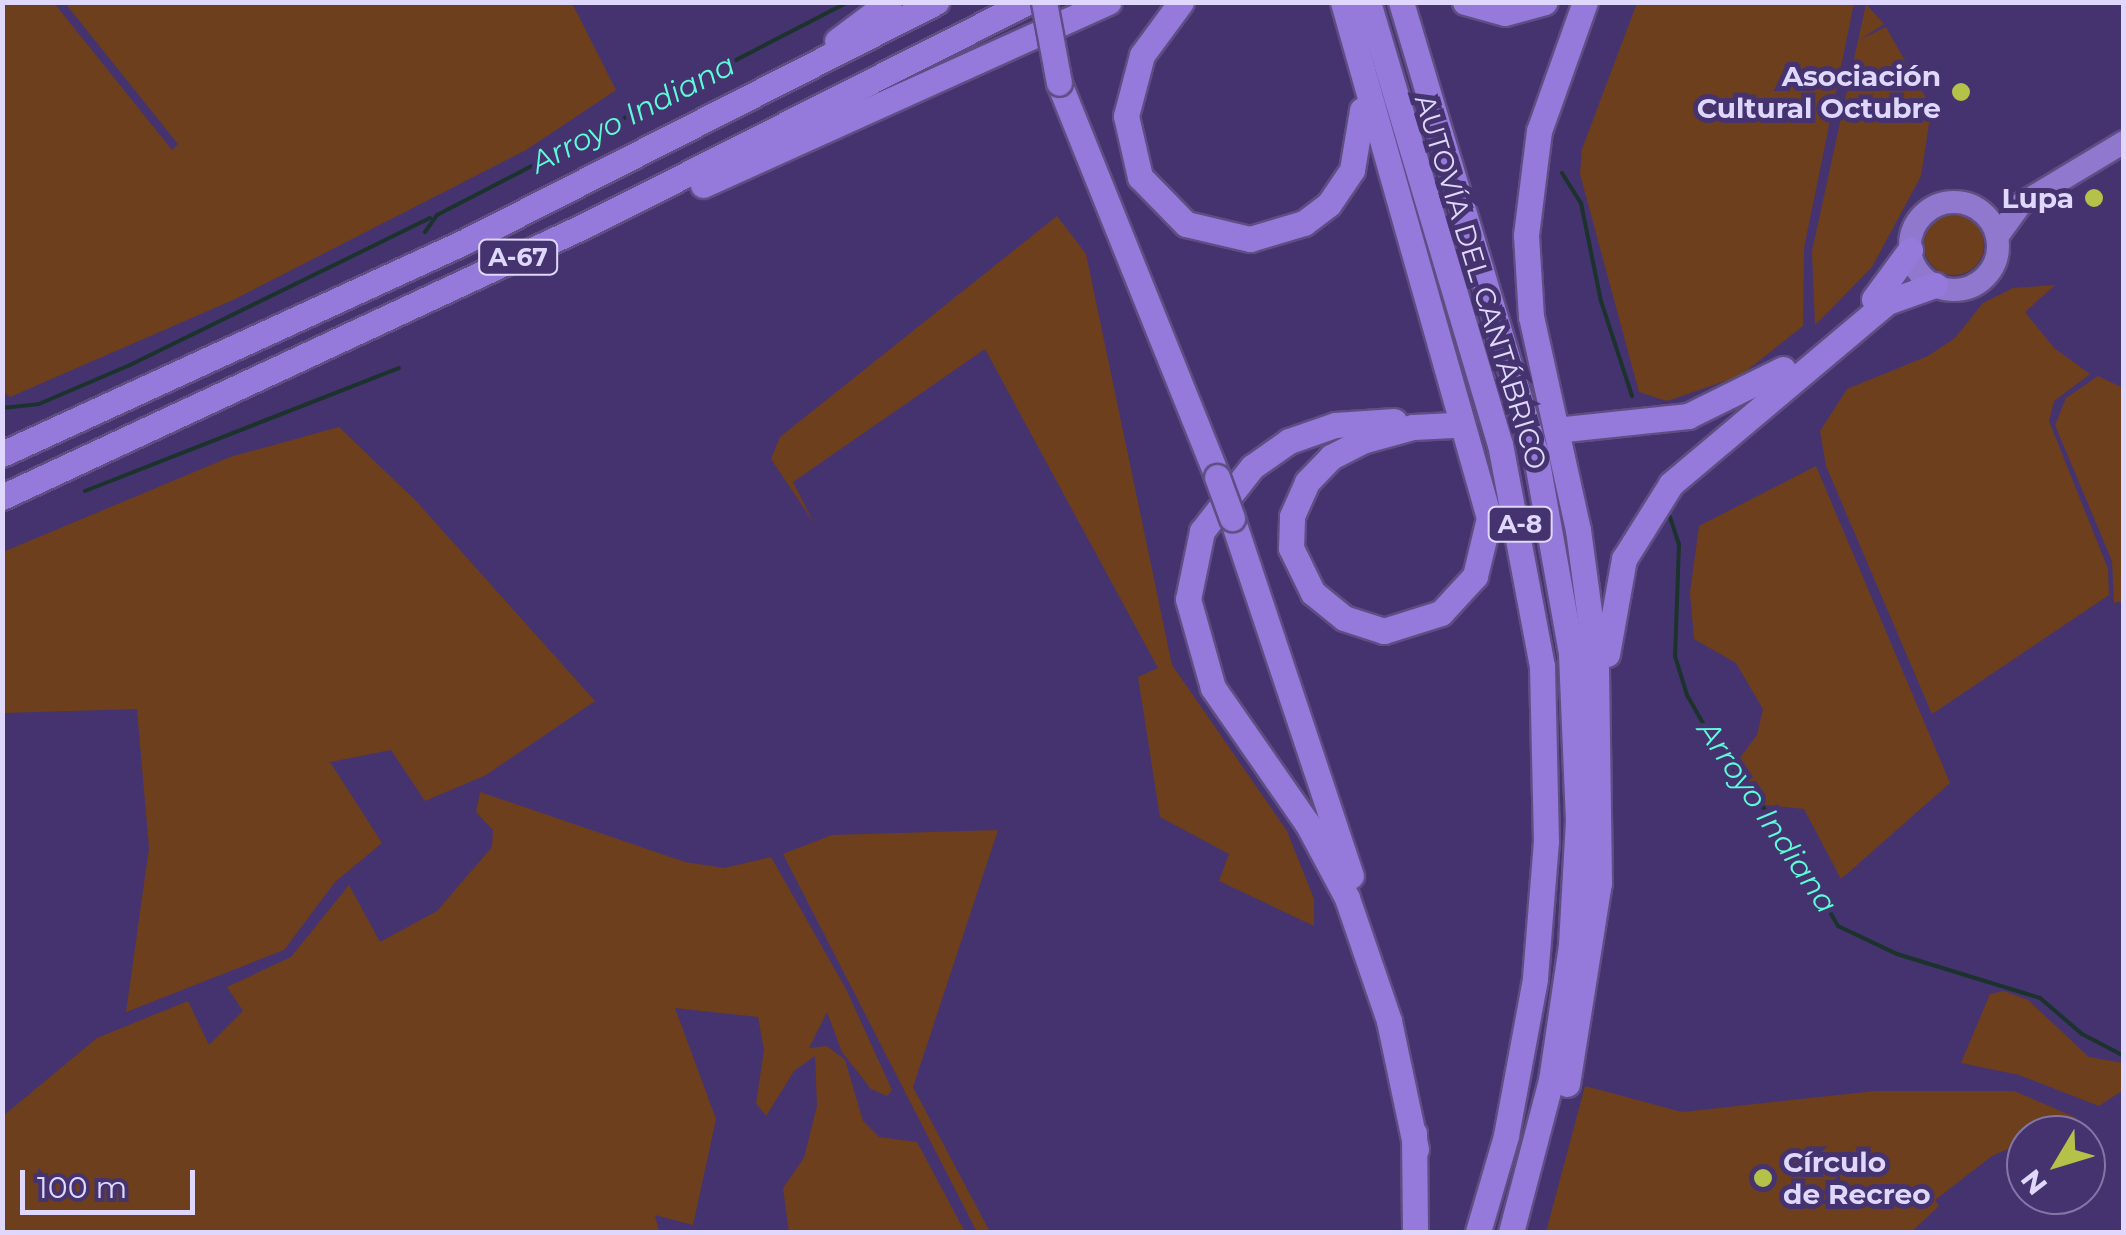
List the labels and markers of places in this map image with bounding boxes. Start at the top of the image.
place label: Asociación Cultural Octubre [1697,59,1941,125]
marker: Asociación Cultural Octubre [1950,81,1972,103]
place label: Lupa [2002,181,2074,215]
marker: Lupa [2083,187,2105,209]
place label: Círculo de Recreo [1783,1145,1931,1211]
marker: Círculo de Recreo [1752,1167,1774,1189]

